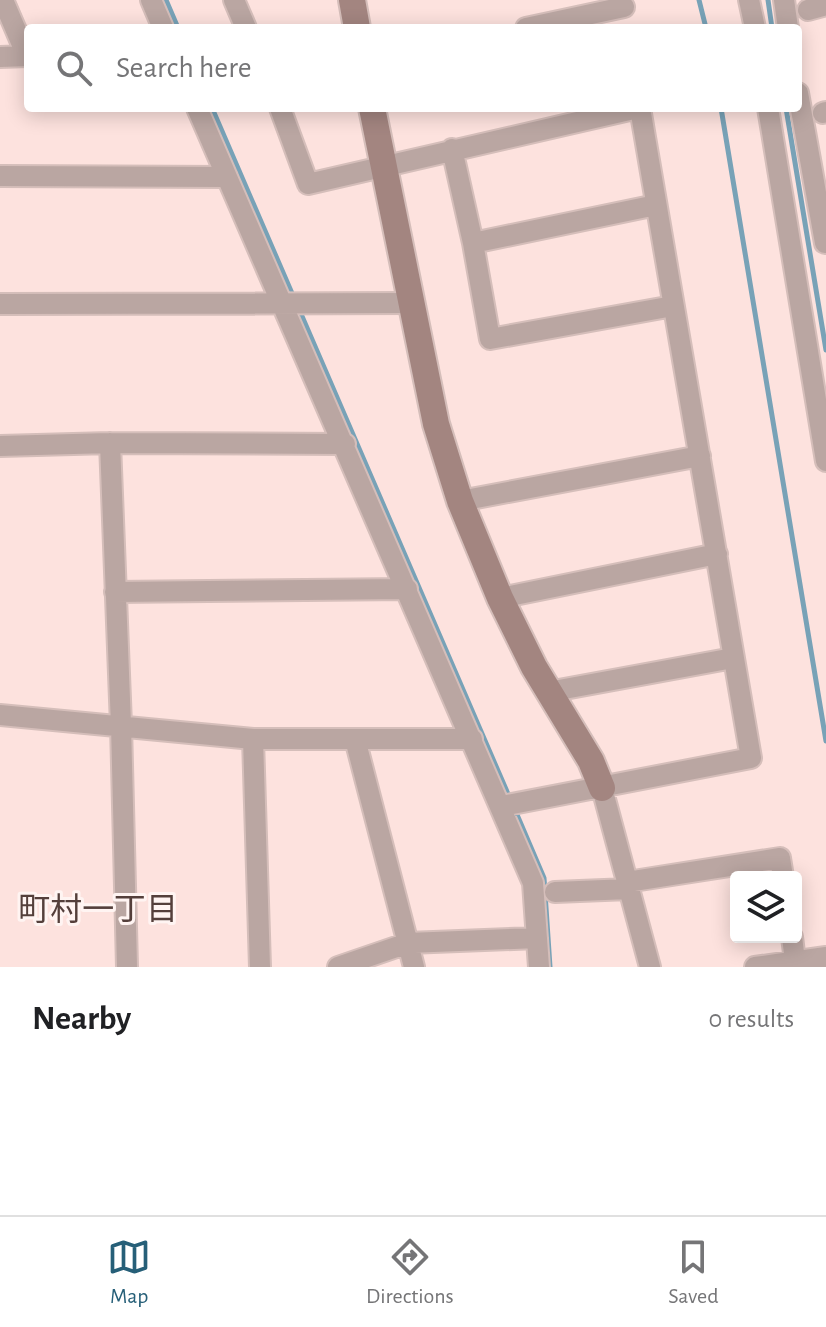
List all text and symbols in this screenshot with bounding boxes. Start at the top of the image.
search box [24,24,802,112]
icon: search [52,46,96,90]
text: Search here [116,53,252,83]
map controls [730,871,802,943]
button: layers [730,871,802,943]
district label: 町村一丁目 [18,893,178,926]
text: Nearby [32,1002,131,1036]
text: 0 results [708,1006,794,1032]
tab: Map [107,1235,151,1309]
tab: Directions [366,1235,454,1309]
tab: Saved [668,1235,719,1309]

